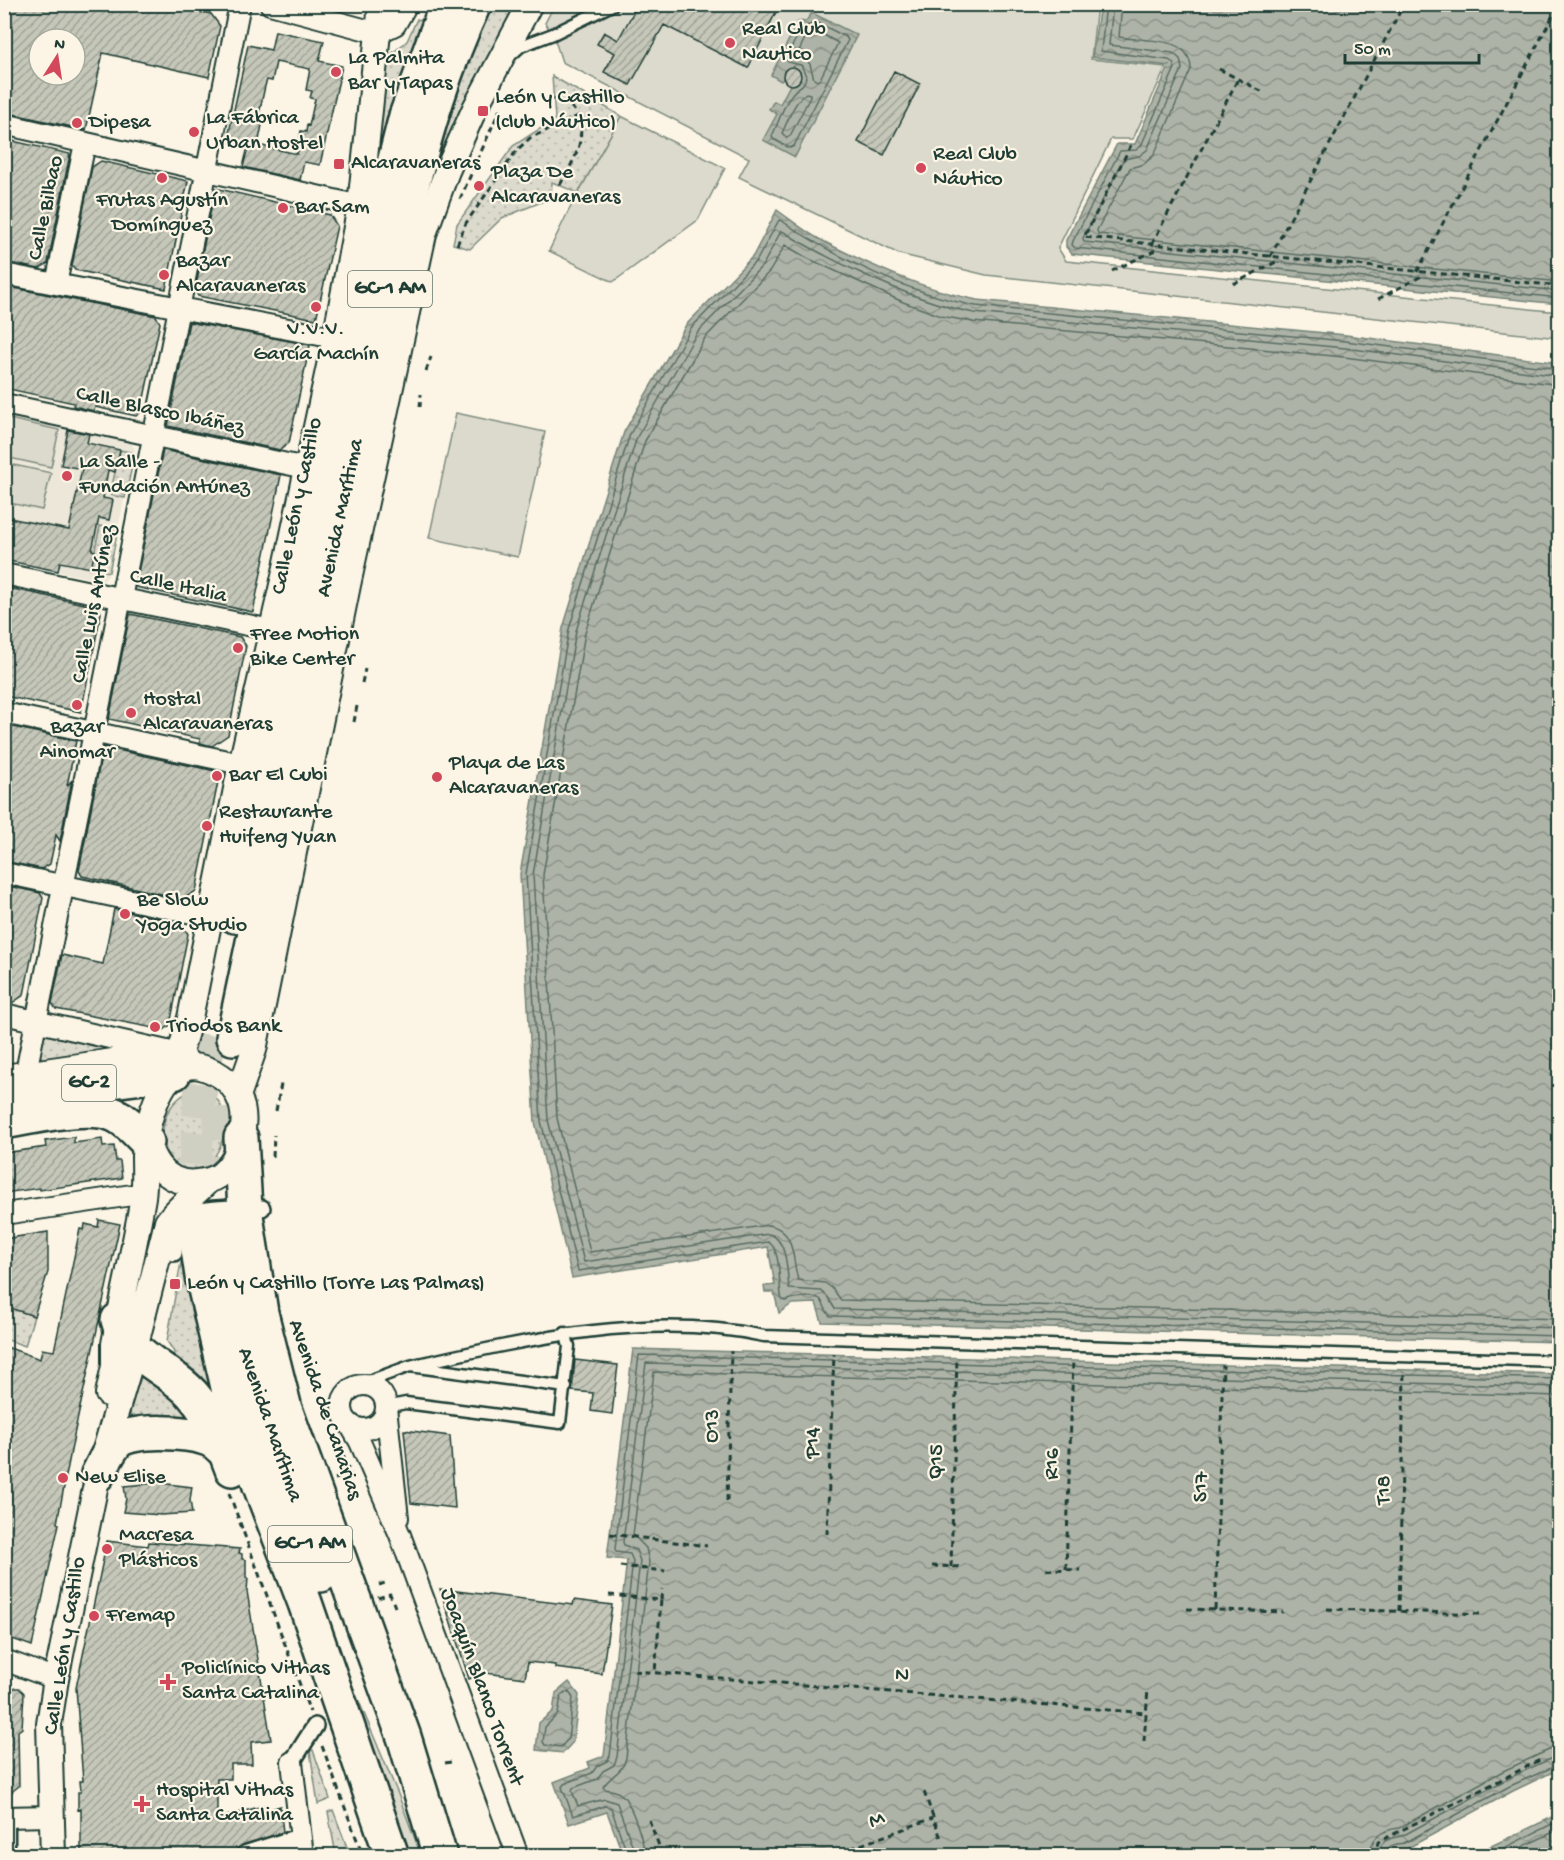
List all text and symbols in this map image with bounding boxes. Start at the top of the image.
place label: Real Club Nautico [742,17,826,68]
north arrow [27,27,87,87]
scale bar [1345,27,1478,65]
text: N [52,35,67,56]
marker: Real Club Nautico [723,36,737,50]
text: 50 m [1354,40,1391,61]
place label: La Palmita Bar y Tapas [347,46,453,97]
marker: La Palmita Bar y Tapas [329,65,343,79]
place label: León y Castillo (club Náutico) [495,85,625,136]
marker: León y Castillo (club Náutico) [476,104,490,118]
place label: La Fábrica Urban Hostel [206,106,323,157]
place label: Dipesa [87,110,151,136]
marker: Dipesa [70,116,84,130]
marker: La Fábrica Urban Hostel [187,125,201,139]
place label: Real Club Náutico [933,142,1017,193]
place label: Alcaravaneras [351,151,481,177]
street label: Calle Bilbao [23,153,71,263]
marker: Alcaravaneras [332,157,346,171]
place label: Plaza De Alcaravaneras [490,160,621,211]
marker: Real Club Náutico [914,161,928,175]
marker: Frutas Agustín Domínguez [155,171,169,185]
marker: Plaza De Alcaravaneras [472,179,486,193]
place label: Frutas Agustín Domínguez [95,188,229,239]
place label: Bar Sam [294,195,370,221]
marker: Bar Sam [276,201,290,215]
place label: Bazar Alcaravaneras [175,249,306,300]
marker: Bazar Alcaravaneras [157,268,171,282]
road number: GC-1 AM [348,271,432,307]
marker: V.V.V. García Machín [309,300,323,314]
place label: V.V.V. García Machín [253,317,379,368]
street label: Calle Blasco Ibáñez [73,381,248,443]
street label: Calle León y Castillo [267,415,329,597]
street label: Avenida Marítima [312,436,371,600]
place label: La Salle - Fundación Antúnez [78,450,251,501]
marker: La Salle - Fundación Antúnez [60,469,74,483]
street label: Calle Luis Antúnez [67,521,123,686]
street label: Calle Italia [127,564,230,610]
place label: Free Motion Bike Center [249,622,360,673]
marker: Free Motion Bike Center [231,641,245,655]
place label: Hostal Alcaravaneras [143,687,273,738]
marker: Bazar Ainomar [70,698,84,712]
marker: Hostal Alcaravaneras [124,706,138,720]
place label: Bazar Ainomar [39,715,117,766]
place label: Playa de Las Alcaravaneras [448,751,579,802]
place label: Bar El Cubi [228,763,328,789]
marker: Bar El Cubi [210,769,224,783]
marker: Playa de Las Alcaravaneras [430,770,444,784]
place label: Restaurante Huifeng Yuan [219,800,337,851]
marker: Restaurante Huifeng Yuan [200,819,214,833]
place label: Be Slow Yoga Studio [135,888,247,939]
marker: Be Slow Yoga Studio [118,907,132,921]
place label: Triodos Bank [165,1014,283,1040]
marker: Triodos Bank [148,1020,162,1034]
road number: GC-2 [62,1065,116,1101]
place label: León y Castillo (Torre Las Palmas) [187,1271,485,1297]
marker: León y Castillo (Torre Las Palmas) [168,1277,182,1291]
street label: Avenida de Canarias [281,1317,367,1504]
street label: Avenida Marítima [230,1345,308,1506]
street label: O13 [699,1409,727,1443]
street label: P14 [800,1426,828,1460]
street label: Q15 [923,1444,951,1480]
street label: R16 [1039,1447,1067,1480]
place label: New Elise [75,1465,166,1491]
marker: New Elise [56,1471,70,1485]
street label: S17 [1188,1471,1216,1503]
street label: T18 [1372,1475,1398,1507]
place label: Macresa Plásticos [118,1523,198,1574]
road number: GC-1 AM [268,1526,352,1562]
marker: Macresa Plásticos [100,1542,114,1556]
street label: Calle León y Castillo [39,1555,93,1737]
street label: Joaquín Blanco Torrent [433,1585,530,1791]
place label: Fremap [105,1603,175,1629]
marker: Fremap [87,1609,101,1623]
place label: Policlínico Vithas Santa Catalina [181,1656,331,1707]
street label: N [894,1662,910,1690]
marker: Policlínico Vithas Santa Catalina [159,1673,177,1691]
place label: Hospital Vithas Santa Catalina [156,1778,294,1829]
marker: Hospital Vithas Santa Catalina [133,1795,151,1813]
street label: M [865,1806,889,1836]

